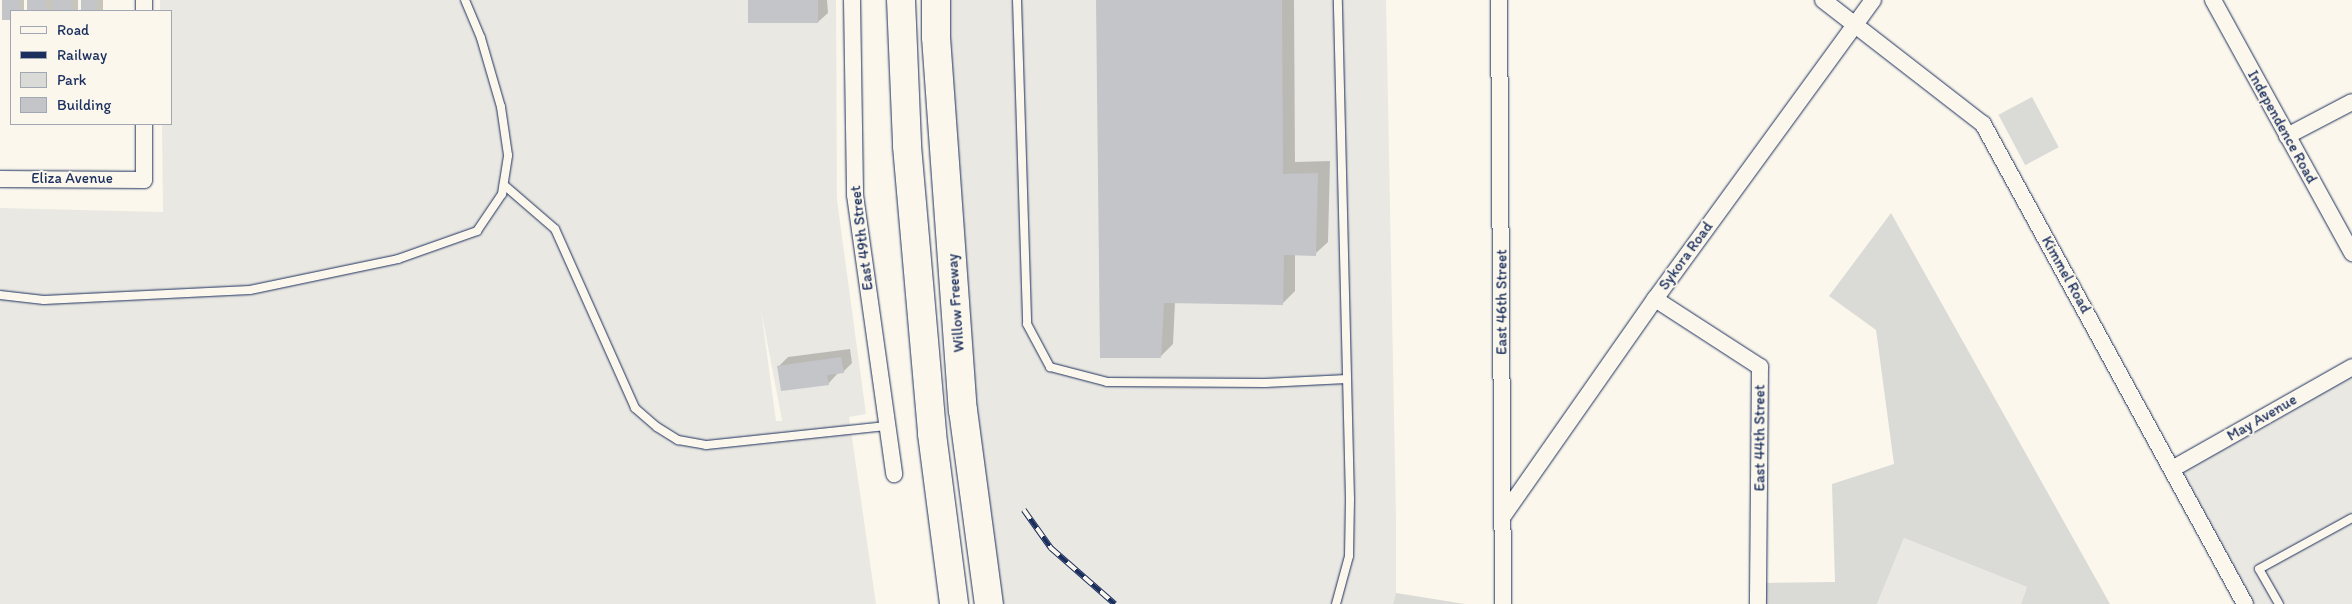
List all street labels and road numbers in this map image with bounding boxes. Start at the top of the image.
street label: Independence Road [2243,67,2321,187]
street label: Eliza Avenue [32,170,112,188]
street label: East 49th Street [847,185,877,291]
street label: Sykora Road [1655,218,1717,294]
street label: Kimmel Road [2037,233,2095,317]
street label: East 46th Street [1493,249,1511,355]
street label: Willow Freeway [944,253,968,353]
street label: East 44th Street [1751,385,1769,491]
street label: May Avenue [2224,391,2300,445]

